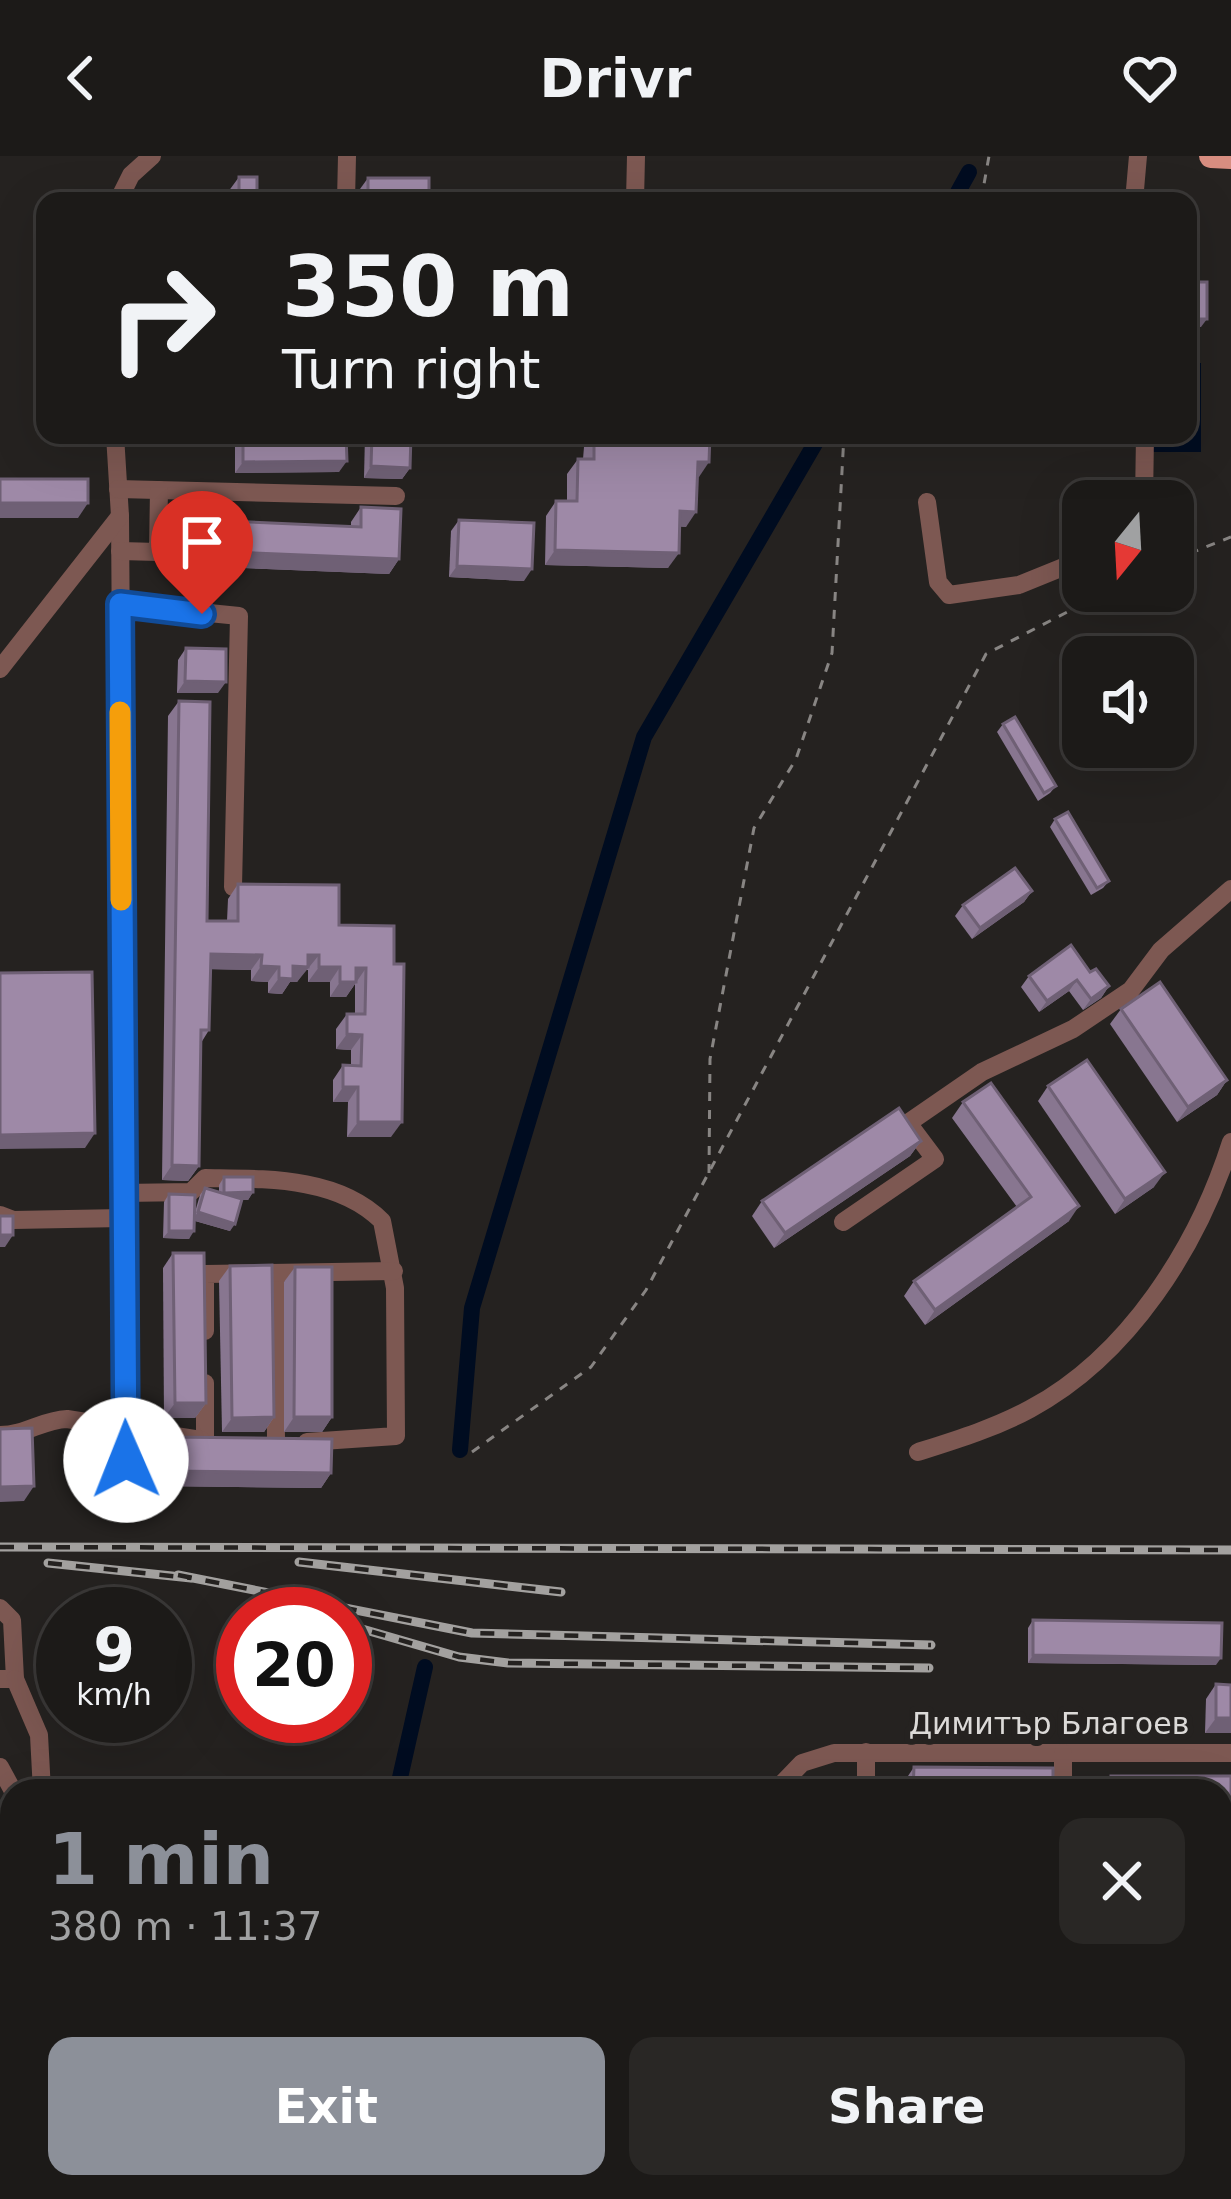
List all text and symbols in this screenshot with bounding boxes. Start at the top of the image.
icon: back [48,45,114,111]
icon: heart [1117,45,1183,111]
text: Drivr [540,47,691,110]
text: 350 m [282,238,574,336]
icon: right [84,240,240,396]
text: Turn right [282,338,541,401]
north arrow [1062,480,1194,612]
map controls [1062,480,1194,768]
pin [151,491,253,614]
icon: arrive [169,509,235,575]
button: sound [1062,636,1194,768]
position arrow [63,1397,189,1523]
speed limit sign: 20 [216,1587,372,1743]
text: 9 [93,1615,135,1685]
text: km/h [76,1677,152,1712]
street label: Димитър Благоев [909,1706,1189,1741]
text: 1 min [48,1817,274,1901]
button: close [1059,1818,1185,1944]
text: 380 m · 11:37 [48,1904,322,1949]
button: Exit [48,2037,605,2175]
button: Share [629,2037,1185,2175]

